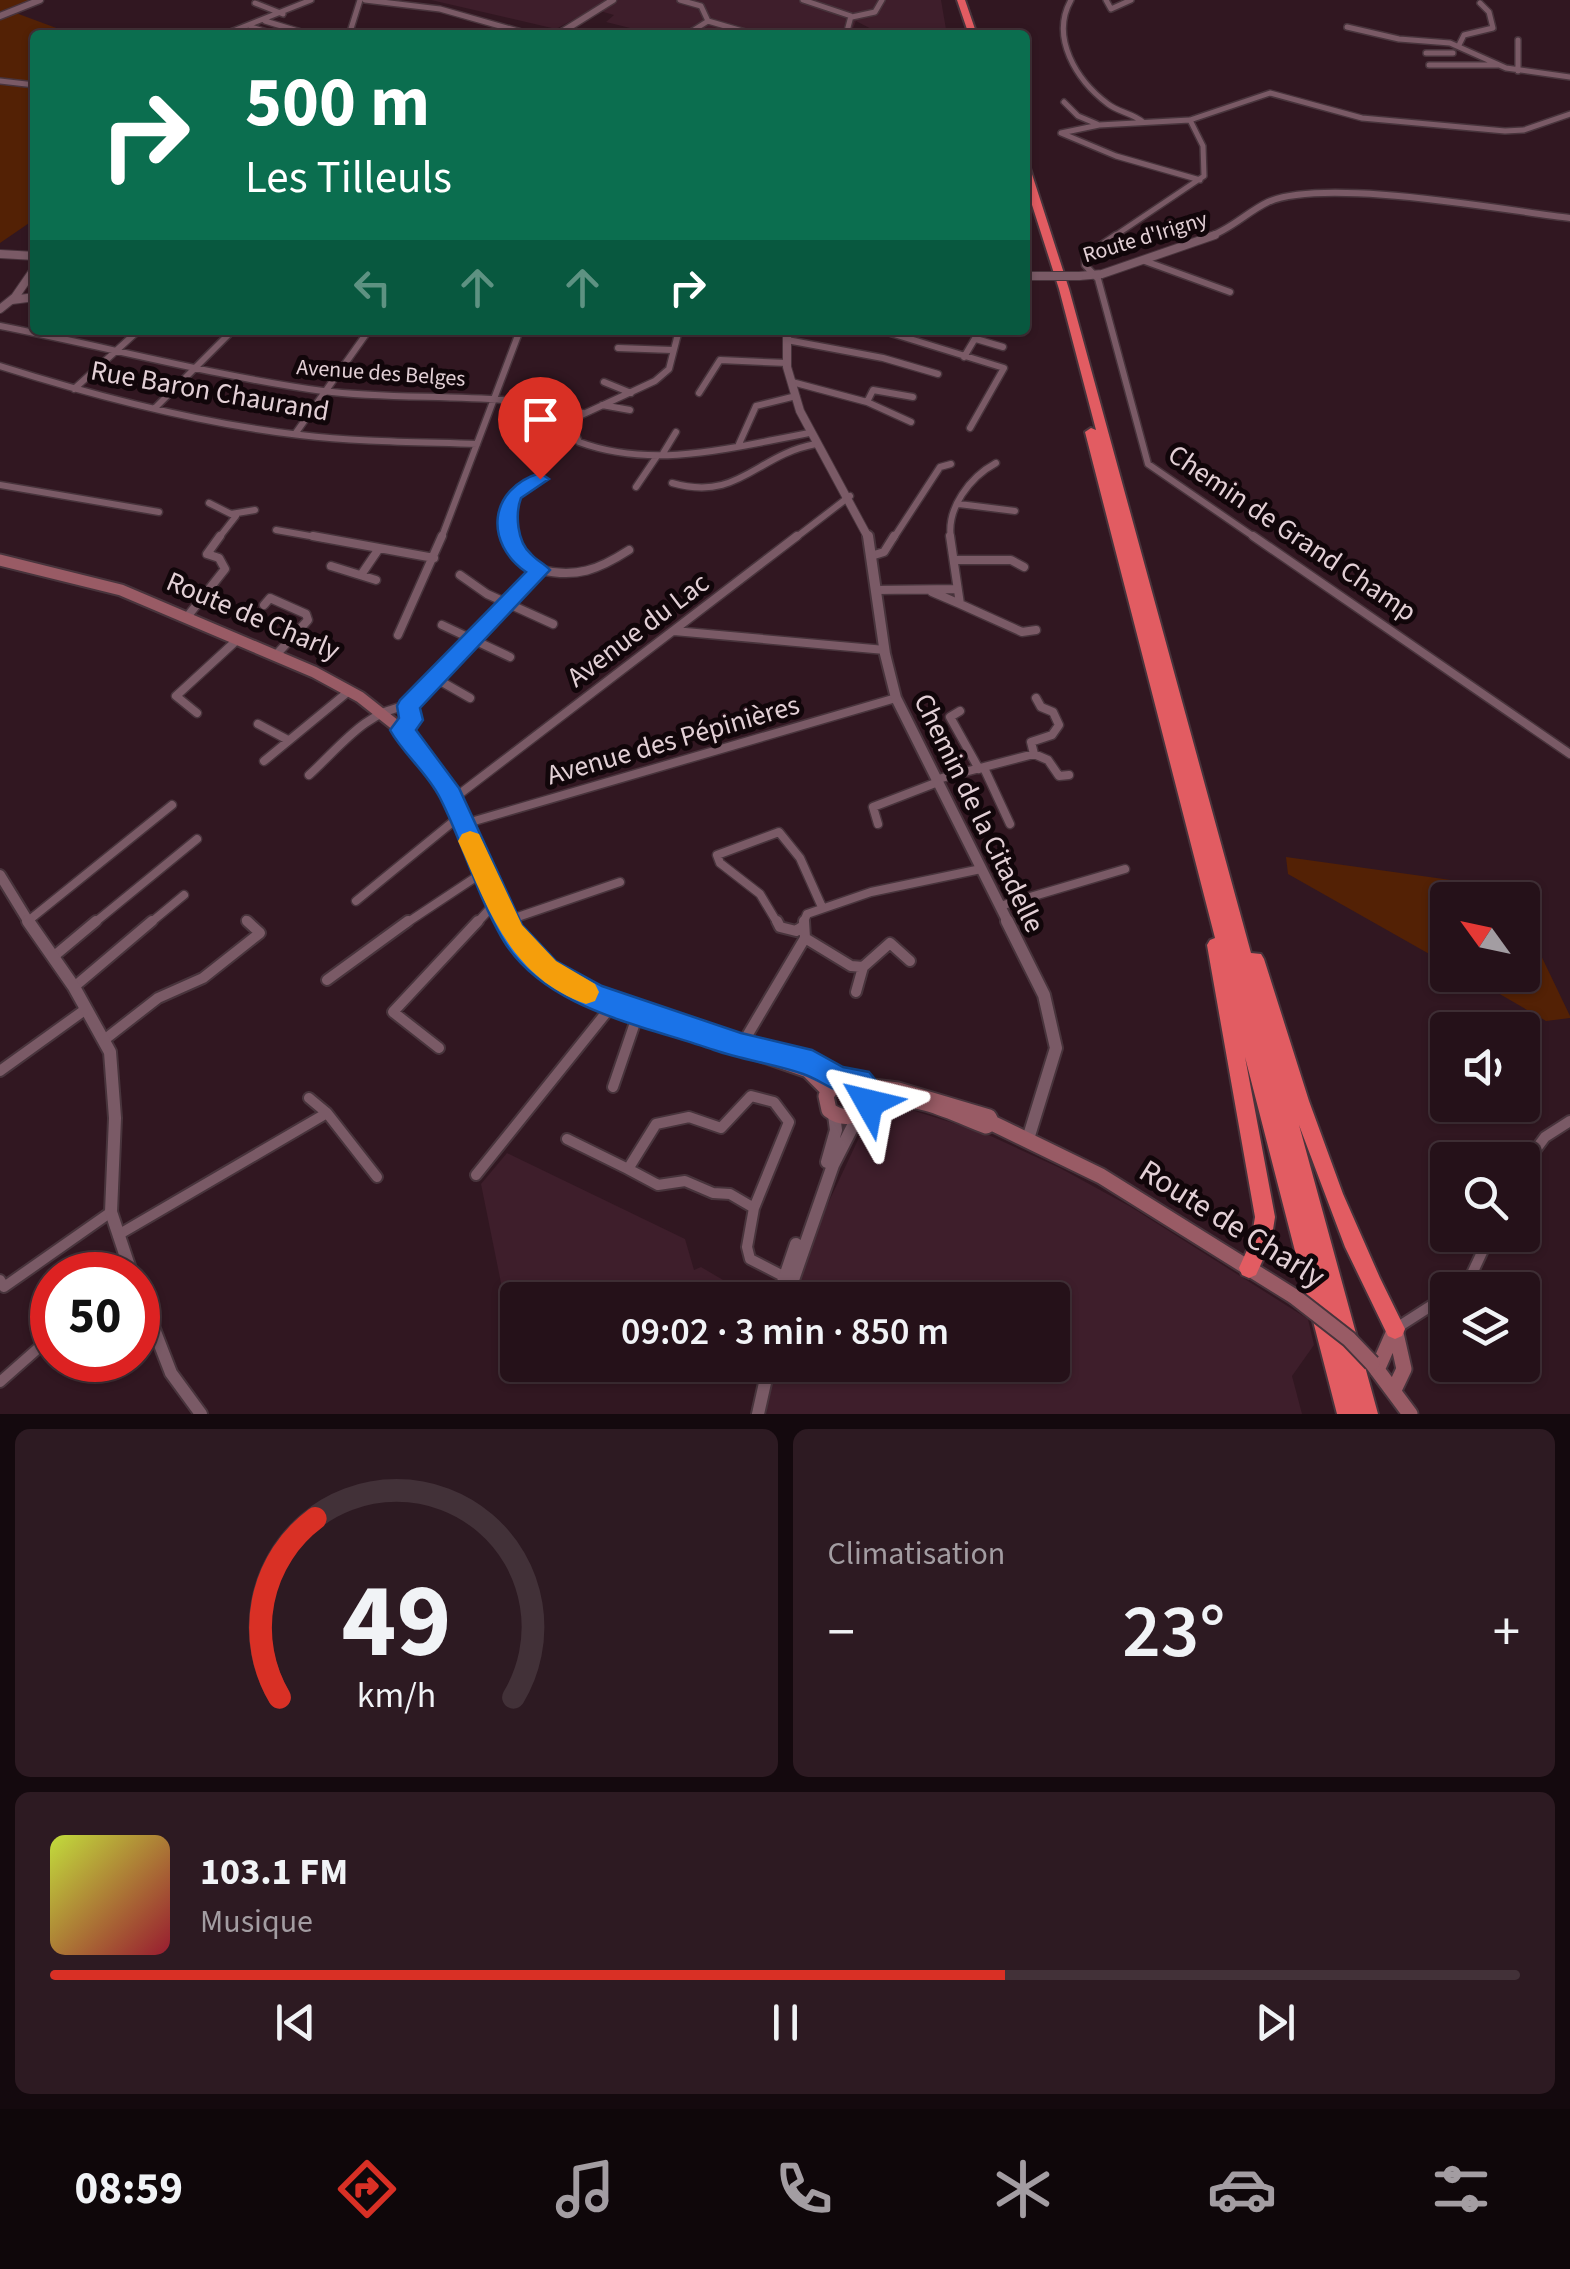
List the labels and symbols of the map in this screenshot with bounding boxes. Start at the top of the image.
street label: Route d'Irigny [1079,203,1212,271]
street label: Rue Baron Chaurand [88,350,332,432]
street label: Avenue des Belges [295,351,467,395]
pin [498,377,583,480]
street label: Chemin de Grand Champ [1160,435,1424,631]
street label: Route de Charly [160,561,346,671]
street label: Avenue du Lac [559,563,718,697]
street label: Avenue des Pépinières [542,685,804,795]
street label: Chemin de la Citadelle [904,687,1054,939]
north arrow [1430,882,1540,992]
position arrow [817,1051,921,1155]
street label: Route de Charly [1130,1148,1334,1300]
speed limit sign: 50 [30,1252,160,1382]

